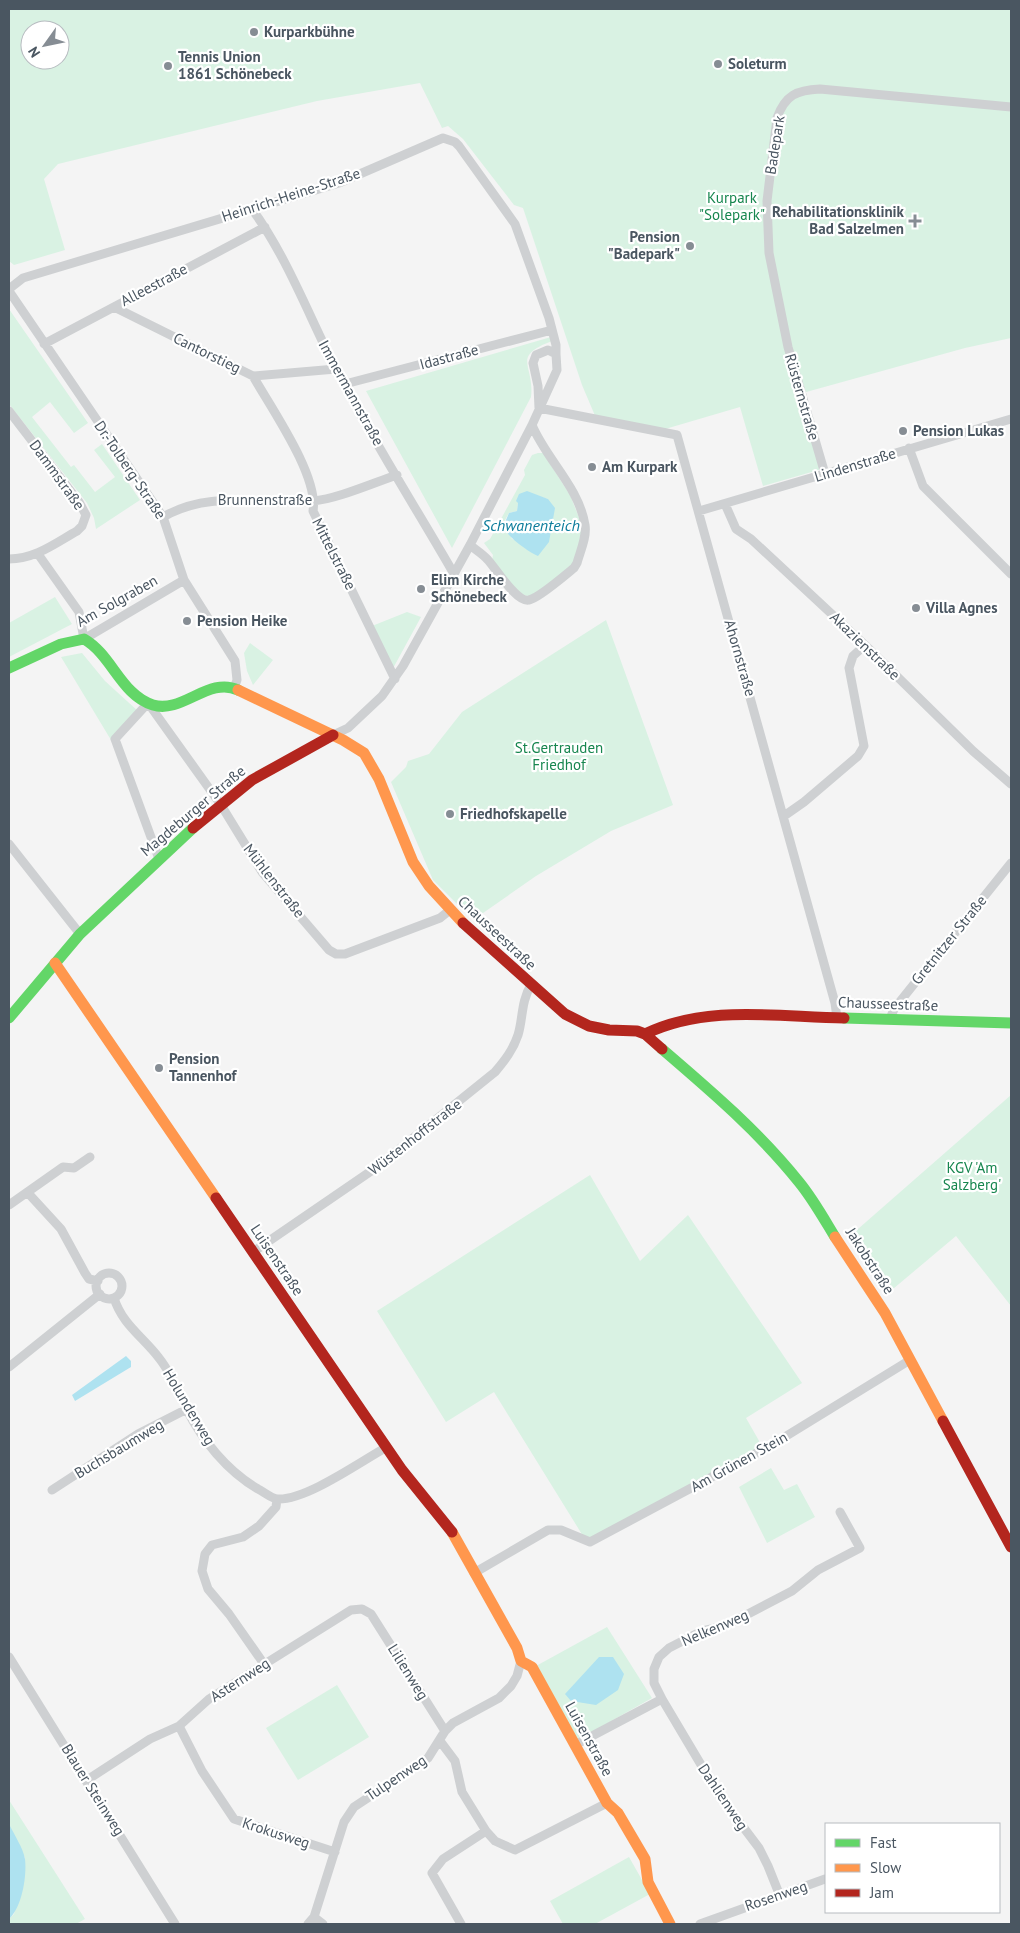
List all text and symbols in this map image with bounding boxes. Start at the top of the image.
north arrow [20,20,70,70]
place label: Kurparkbühne [264,22,355,41]
marker: Kurparkbühne [248,26,260,38]
text: N [24,43,44,61]
place label: Tennis Union 1861 Schönebeck [178,47,292,83]
place label: Soleturm [728,54,787,73]
marker: Soleturm [712,58,724,70]
marker: Tennis Union 1861 Schönebeck [162,60,174,72]
street label: Badepark [760,113,789,176]
street label: Heinrich-Heine-Straße [219,163,362,226]
park label: Kurpark "Solepark" [699,188,765,224]
place label: Rehabilitationsklinik Bad Salzelmen [772,202,905,238]
marker: Rehabilitationsklinik Bad Salzelmen [908,214,922,228]
place label: Pension "Badepark" [608,227,680,263]
marker: Pension "Badepark" [684,240,696,252]
street label: Alleestraße [117,259,190,310]
street label: Cantorstieg [170,328,244,377]
street label: Immermannstraße [315,337,388,449]
street label: Idastraße [417,340,480,374]
street label: Rüsternstraße [781,351,824,442]
street label: Dr.-Tolberg-Straße [90,417,170,523]
place label: Pension Lukas [913,421,1004,440]
marker: Pension Lukas [897,425,909,437]
street label: Dammstraße [26,436,89,513]
street label: Lindenstraße [812,443,898,486]
place label: Am Kurpark [602,457,678,476]
marker: Am Kurpark [586,461,598,473]
street label: Brunnenstraße [218,490,312,509]
street label: Mittelstraße [308,515,361,593]
water label: Schwanenteich [482,515,580,535]
street label: Am Solgraben [73,570,161,631]
place label: Elim Kirche Schönebeck [431,570,508,606]
marker: Elim Kirche Schönebeck [415,583,427,595]
place label: Villa Agnes [925,598,997,617]
marker: Villa Agnes [910,602,922,614]
street label: Akazienstraße [826,607,904,684]
place label: Pension Heike [197,611,288,630]
marker: Pension Heike [181,615,193,627]
street label: Ahornstraße [720,617,760,698]
park label: St.Gertrauden Friedhof [515,738,603,774]
street label: Magdeburger Straße [136,761,249,860]
place label: Friedhofskapelle [460,804,567,823]
marker: Friedhofskapelle [444,808,456,820]
street label: Mühlenstraße [240,840,309,922]
street label: Chausseestraße [454,891,541,974]
street label: Gretnitzer Straße [907,891,990,988]
street label: Chausseestraße [837,992,939,1015]
place label: Pension Tannenhof [169,1049,238,1085]
marker: Pension Tannenhof [153,1062,165,1074]
street label: Wüstenhoffstraße [364,1094,465,1179]
park label: KGV 'Am Salzberg' [943,1158,1001,1194]
street label: Luisenstraße [247,1220,308,1299]
street label: Jakobstraße [841,1223,899,1298]
street label: Holunderweg [159,1365,220,1448]
street label: Buchsbaumweg [71,1415,167,1483]
street label: Am Grünen Stein [687,1427,791,1496]
street label: Nelkenweg [678,1605,751,1650]
street label: Lilienweg [384,1640,433,1703]
street label: Asternweg [206,1653,273,1706]
street label: Luisenstraße [561,1698,618,1779]
street label: Blauer Steinweg [58,1740,129,1839]
street label: Tulpenweg [362,1750,430,1805]
street label: Dahlienweg [694,1760,753,1834]
street label: Krokusweg [240,1813,312,1852]
legend [825,1823,1000,1913]
text: Fast [870,1833,897,1852]
text: Slow [870,1858,901,1877]
street label: Rosenweg [742,1876,810,1915]
text: Jam [869,1883,894,1902]

